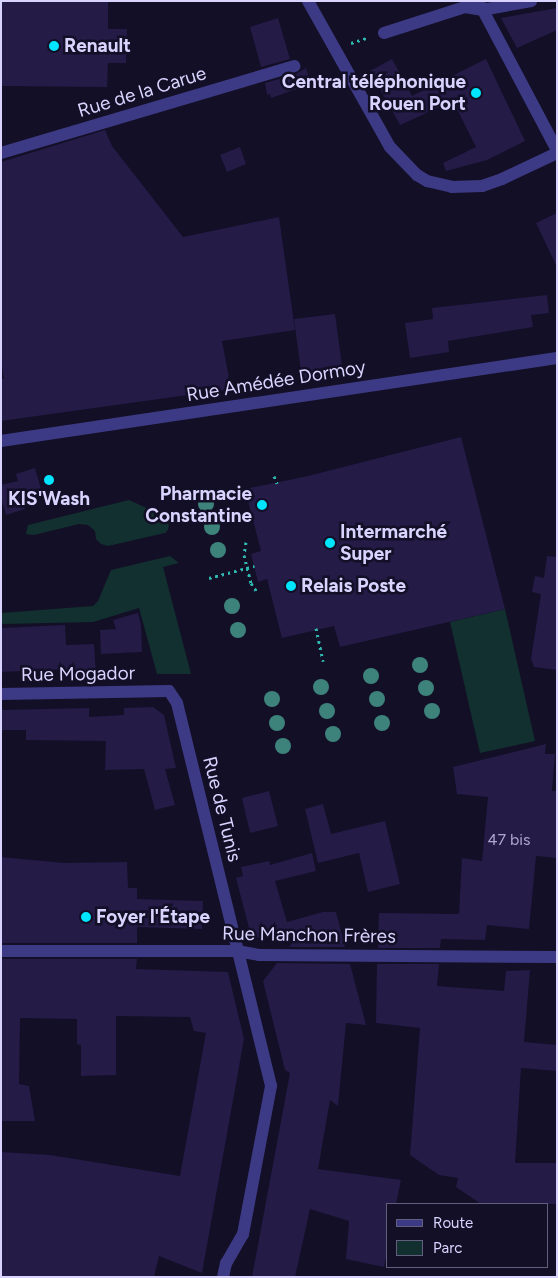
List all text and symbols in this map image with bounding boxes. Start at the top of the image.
place label: Renault [64,35,131,57]
marker: Renault [48,40,60,52]
street label: Rue de la Carue [75,62,209,122]
place label: Central téléphonique Rouen Port [282,71,466,115]
marker: Central téléphonique Rouen Port [470,87,482,99]
street label: Rue Amédée Dormoy [185,356,367,406]
marker: KIS'Wash [43,474,55,486]
place label: Pharmacie Constantine [145,483,252,527]
place label: KIS'Wash [8,488,90,510]
marker: Pharmacie Constantine [256,499,268,511]
place label: Intermarché Super [340,521,447,565]
marker: Intermarché Super [324,537,336,549]
place label: Relais Poste [301,575,406,597]
marker: Relais Poste [285,580,297,592]
street label: Rue Mogador [21,662,135,686]
street label: Rue de Tunis [198,754,246,864]
house number: 47 bis [487,830,531,850]
place label: Foyer l'Étape [96,906,210,928]
marker: Foyer l'Étape [80,911,92,923]
street label: Rue Manchon Frères [222,922,396,948]
legend [386,1203,548,1268]
text: Route [433,1214,473,1232]
text: Parc [433,1239,462,1257]

